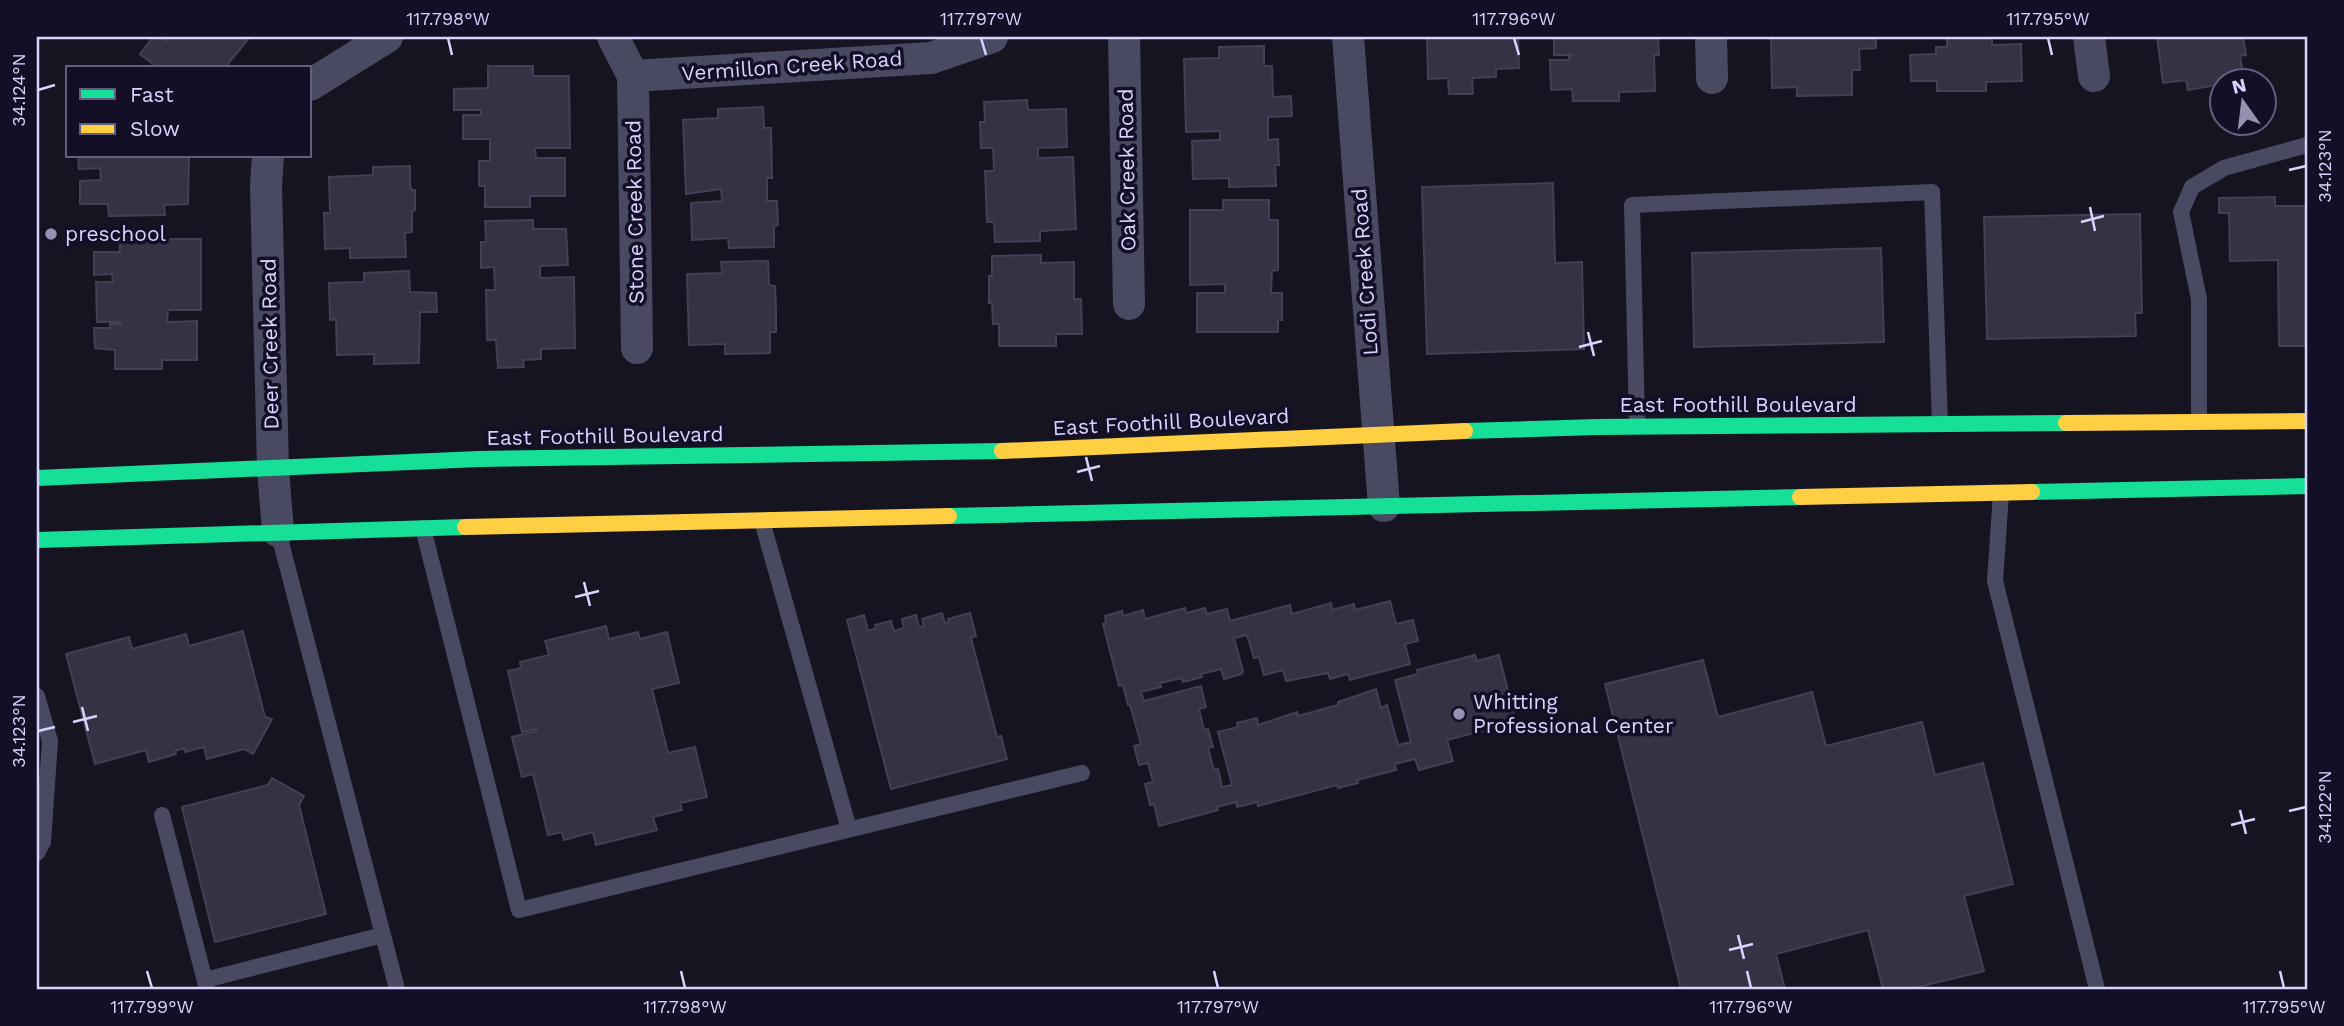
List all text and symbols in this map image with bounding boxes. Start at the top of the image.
text: 117.798°W [406,8,490,29]
text: 117.797°W [940,8,1022,29]
text: 117.796°W [1472,8,1556,29]
text: 117.795°W [2007,8,2089,29]
street label: Vermillon Creek Road [681,45,903,86]
text: 34.124°N [8,53,29,127]
legend [66,66,312,158]
north arrow [2208,66,2278,136]
text: N [2229,73,2249,99]
text: Fast [130,82,174,107]
street label: Oak Creek Road [1113,88,1140,252]
text: Slow [130,116,180,141]
street label: Stone Creek Road [620,120,649,304]
text: 34.123°N [2314,129,2335,203]
street label: Lodi Creek Road [1346,188,1383,356]
place label: preschool [65,221,167,246]
marker: preschool [43,226,59,242]
street label: Deer Creek Road [256,258,283,430]
street label: East Foothill Boulevard [1619,392,1857,417]
street label: East Foothill Boulevard [1052,403,1290,440]
street label: East Foothill Boulevard [486,421,724,450]
place label: Whitting Professional Center [1473,689,1674,738]
text: 34.123°N [8,694,29,768]
marker: Whitting Professional Center [1451,706,1467,722]
text: 34.122°N [2314,770,2335,844]
text: 117.799°W [110,996,194,1017]
text: 117.798°W [643,996,727,1017]
text: 117.797°W [1177,996,1259,1017]
text: 117.796°W [1709,996,1793,1017]
text: 117.795°W [2243,996,2325,1017]

